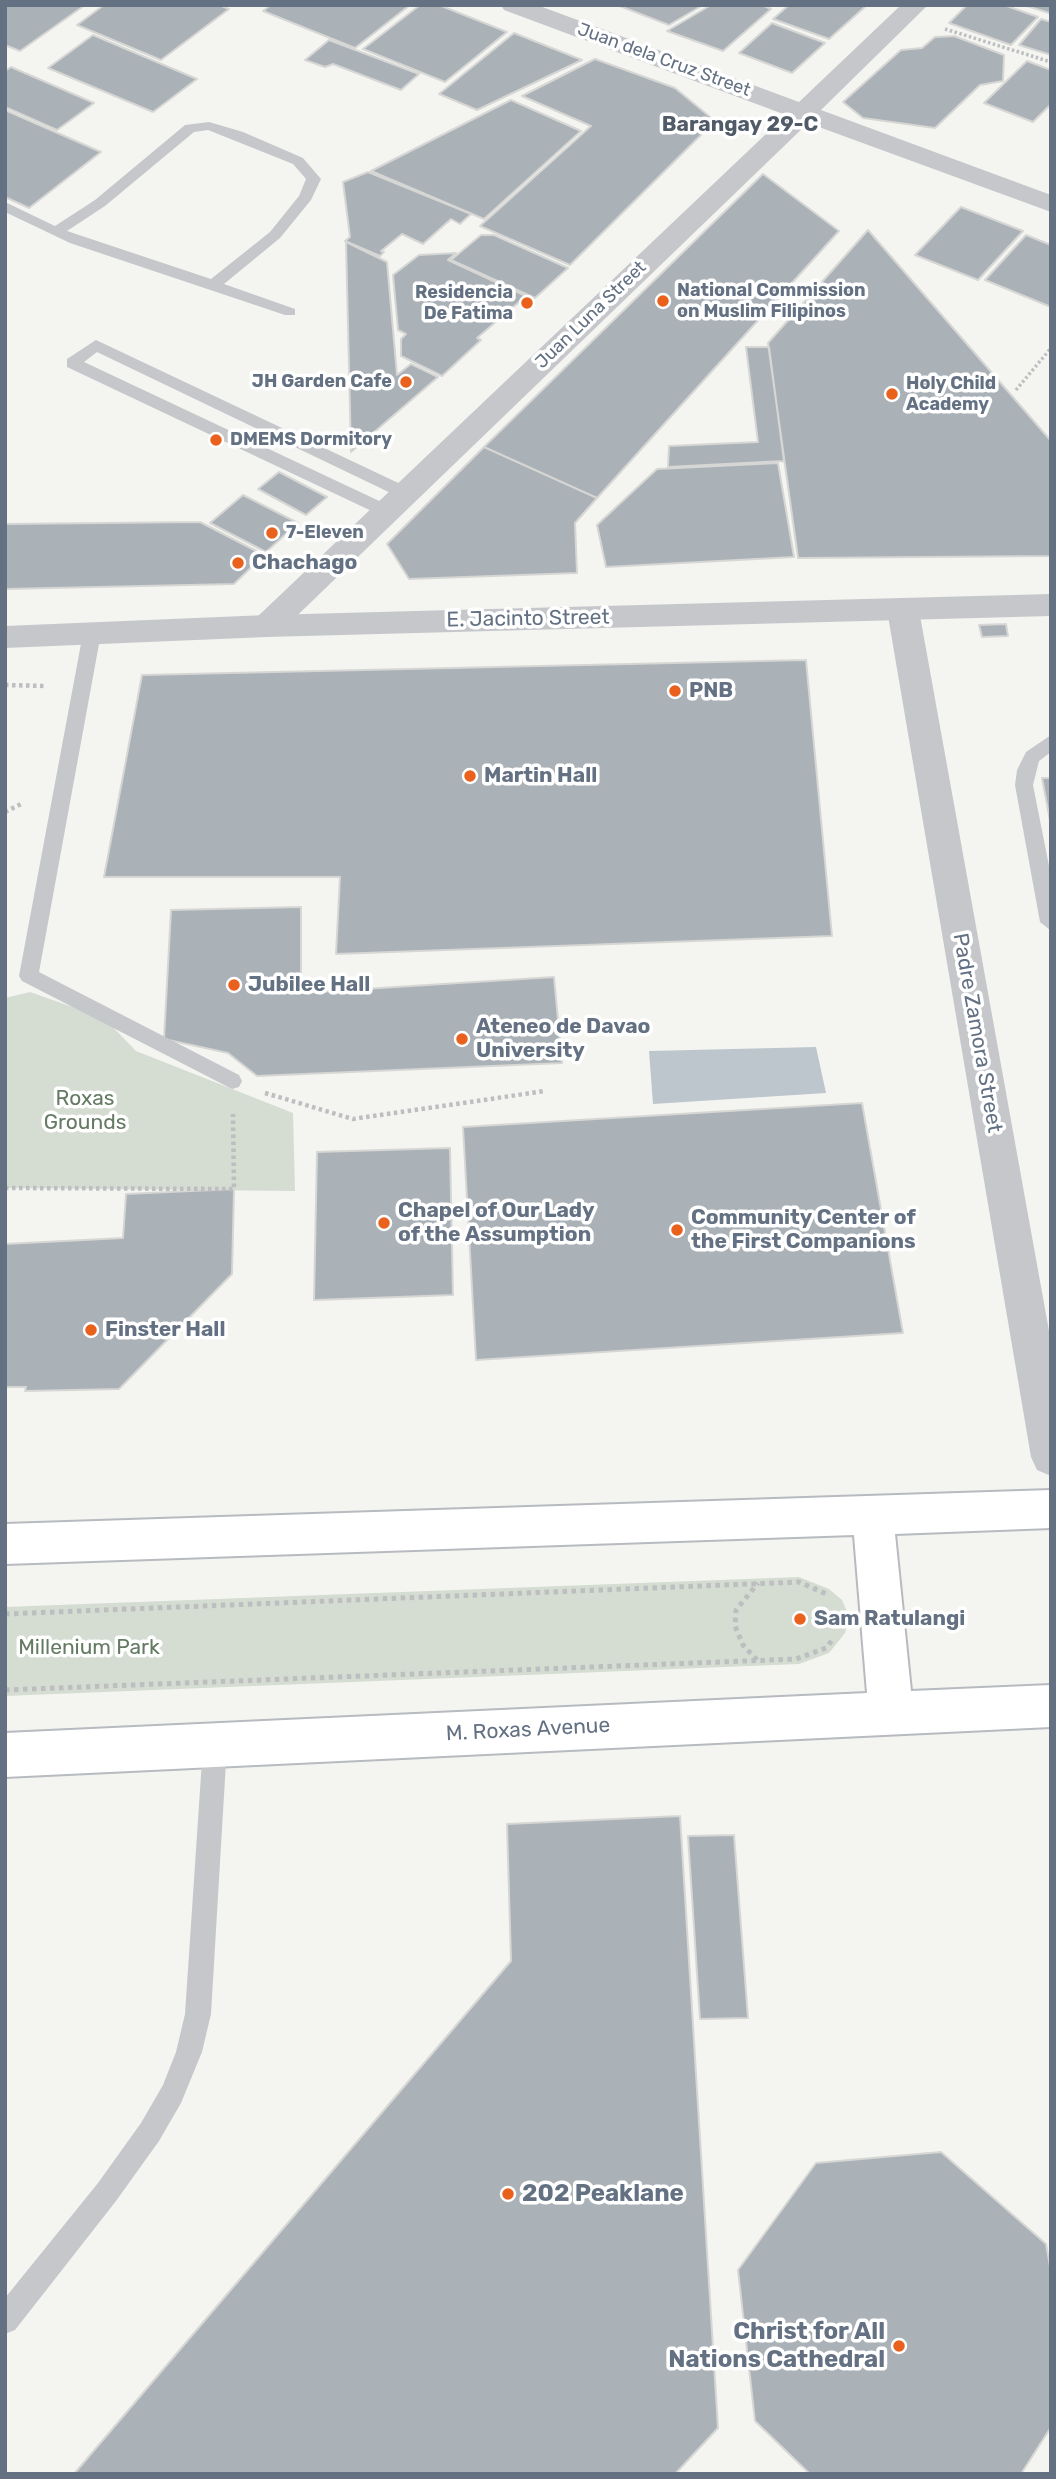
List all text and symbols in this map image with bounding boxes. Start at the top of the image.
street label: Juan dela Cruz Street [575,19,753,101]
district label: Barangay 29-C [662,112,818,138]
street label: Juan Luna Street [531,257,651,373]
place label: National Commission on Muslim Filipinos [677,280,866,322]
place label: Residencia De Fatima [415,282,513,324]
marker: National Commission on Muslim Filipinos [655,293,671,309]
marker: Residencia De Fatima [519,295,535,311]
place label: JH Garden Cafe [252,371,392,393]
place label: Holy Child Academy [906,373,996,416]
marker: JH Garden Cafe [398,374,414,390]
marker: Holy Child Academy [884,386,900,402]
place label: DMEMS Dormitory [230,429,392,451]
marker: DMEMS Dormitory [208,432,224,448]
place label: 7-Eleven [286,522,364,544]
marker: 7-Eleven [264,525,280,541]
place label: Chachago [252,550,357,576]
marker: Chachago [230,555,246,571]
street label: E. Jacinto Street [446,605,610,633]
place label: PNB [689,678,733,704]
marker: PNB [667,683,683,699]
place label: Martin Hall [484,763,597,789]
marker: Martin Hall [462,768,478,784]
street label: Padre Zamora Street [947,931,1007,1135]
place label: Jubilee Hall [248,972,370,998]
marker: Jubilee Hall [226,977,242,993]
place label: Ateneo de Davao University [476,1014,650,1064]
marker: Ateneo de Davao University [454,1031,470,1047]
park label: Roxas Grounds [44,1086,126,1136]
place label: Chapel of Our Lady of the Assumption [398,1198,595,1248]
place label: Community Center of the First Companions [691,1205,916,1255]
marker: Chapel of Our Lady of the Assumption [376,1215,392,1231]
marker: Community Center of the First Companions [669,1222,685,1238]
place label: Finster Hall [105,1317,225,1343]
marker: Finster Hall [83,1322,99,1338]
place label: Sam Ratulangi [814,1606,965,1632]
marker: Sam Ratulangi [792,1611,808,1627]
park label: Millenium Park [18,1635,160,1661]
street label: M. Roxas Avenue [445,1713,611,1747]
place label: 202 Peaklane [522,2180,684,2208]
marker: 202 Peaklane [500,2186,516,2202]
place label: Christ for All Nations Cathedral [668,2318,885,2374]
marker: Christ for All Nations Cathedral [891,2338,907,2354]

